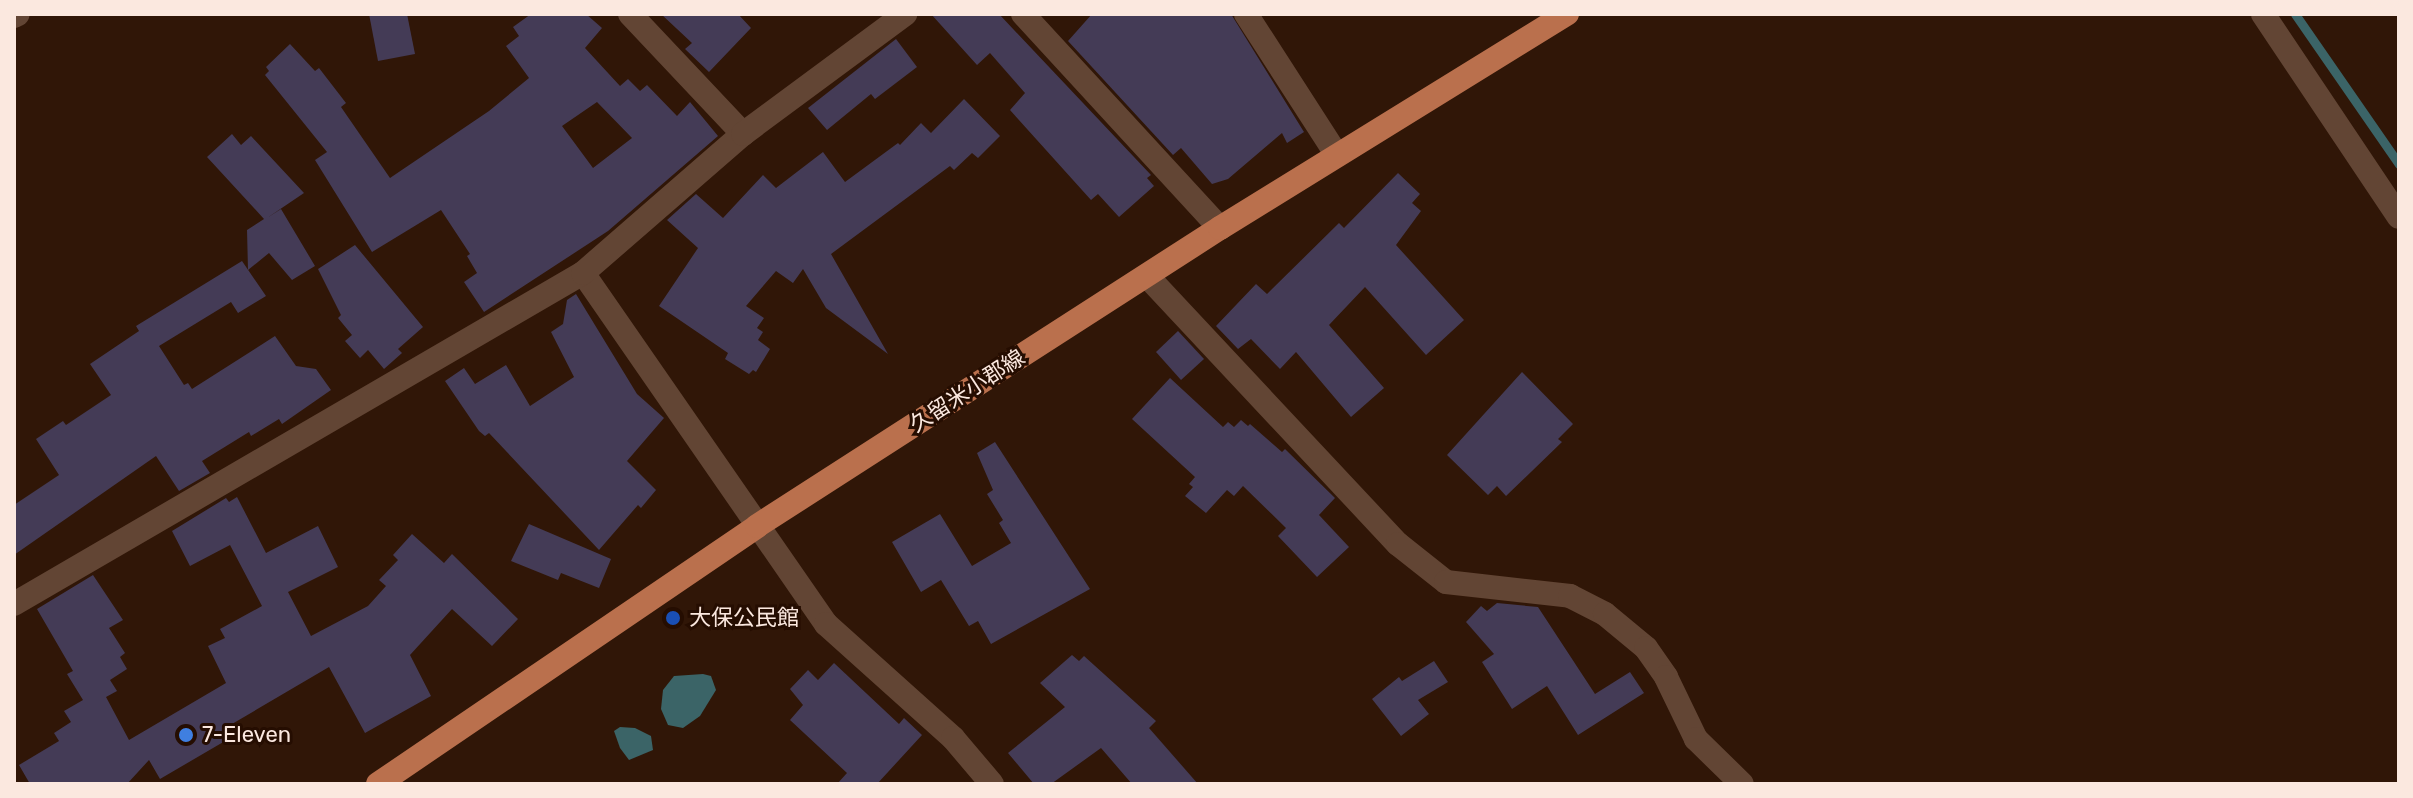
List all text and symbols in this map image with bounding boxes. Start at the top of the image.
street label: 久留米小郡線 [904,344,1030,438]
place label: 大保公民館 [689,605,799,631]
marker: 大保公民館 [664,609,682,627]
place label: 7-Eleven [202,722,291,748]
marker: 7-Eleven [177,726,195,744]

